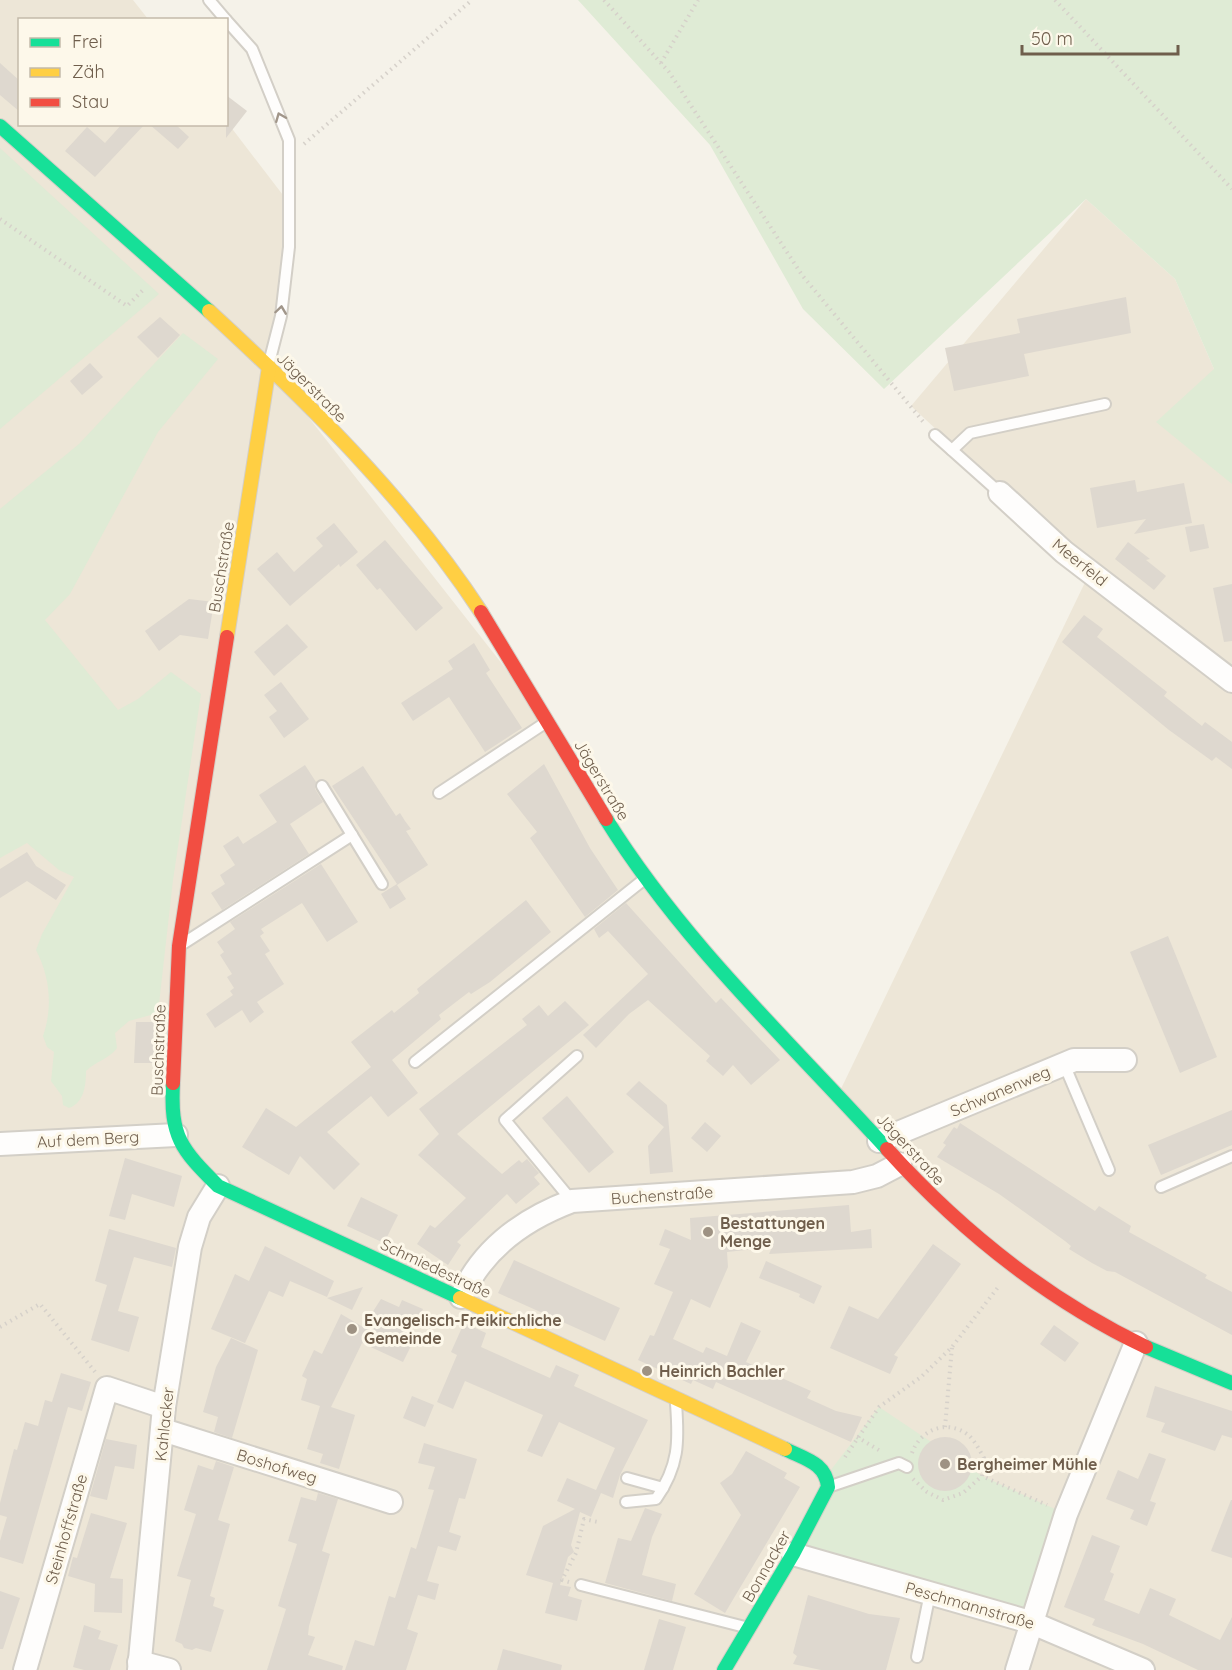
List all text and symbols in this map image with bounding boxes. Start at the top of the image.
legend [18,18,228,126]
scale bar [1022,18,1178,56]
text: 50 m [1031,27,1073,50]
text: Frei [72,30,103,53]
text: Zäh [72,60,105,83]
text: Stau [72,90,109,113]
one-way arrow [275,112,287,123]
one-way arrow [275,305,287,314]
street label: Jägerstraße [273,348,351,426]
street label: Buschstraße [204,520,238,614]
street label: Meerfeld [1048,534,1112,590]
street label: Jägerstraße [570,736,634,824]
street label: Buschstraße [146,1004,170,1096]
street label: Schwanenweg [947,1061,1053,1121]
street label: Jägerstraße [873,1109,949,1189]
street label: Auf dem Berg [36,1126,140,1152]
street label: Buchenstraße [610,1181,714,1209]
place label: Bestattungen Menge [720,1213,825,1251]
marker: Bestattungen Menge [701,1225,715,1239]
street label: Schmiedestraße [378,1234,494,1302]
place label: Evangelisch-Freikirchliche Gemeinde [364,1310,562,1348]
marker: Evangelisch-Freikirchliche Gemeinde [345,1322,359,1336]
place label: Heinrich Bachler [659,1361,785,1381]
marker: Heinrich Bachler [640,1364,654,1378]
street label: Kahlacker [150,1386,178,1462]
street label: Boshofweg [234,1444,320,1488]
place label: Bergheimer Mühle [957,1454,1098,1474]
marker: Bergheimer Mühle [938,1457,952,1471]
street label: Steinhoffstraße [41,1472,91,1586]
street label: Bonnacker [737,1526,795,1606]
street label: Peschmannstraße [903,1577,1037,1633]

